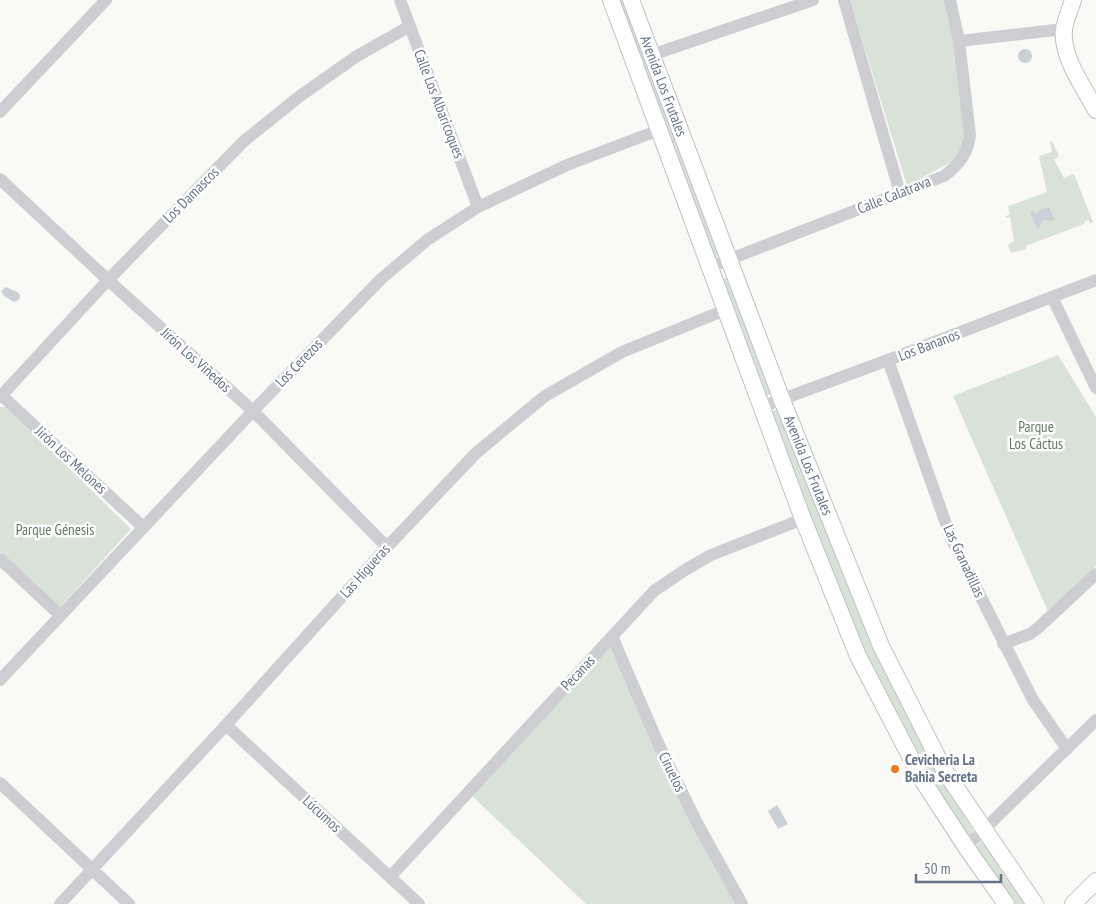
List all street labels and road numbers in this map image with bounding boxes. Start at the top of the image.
street label: Avenida Los Frutales [636,33,692,139]
street label: Calle Los Albaricoques [410,47,469,161]
street label: Los Damascos [159,163,223,227]
street label: Calle Calatrava [854,171,933,218]
street label: Jirón Los Viñedos [156,322,235,396]
street label: Los Bananos [895,324,962,365]
street label: Los Cerezos [271,335,326,391]
street label: Avenida Los Frutales [780,412,837,518]
street label: Jirón Los Melones [31,421,111,498]
street label: Las Granadillas [939,521,990,600]
street label: Las Higueras [336,540,394,602]
street label: Pecanas [557,651,599,694]
street label: Ciruelos [655,749,690,795]
street label: Lúcumos [299,791,346,836]

